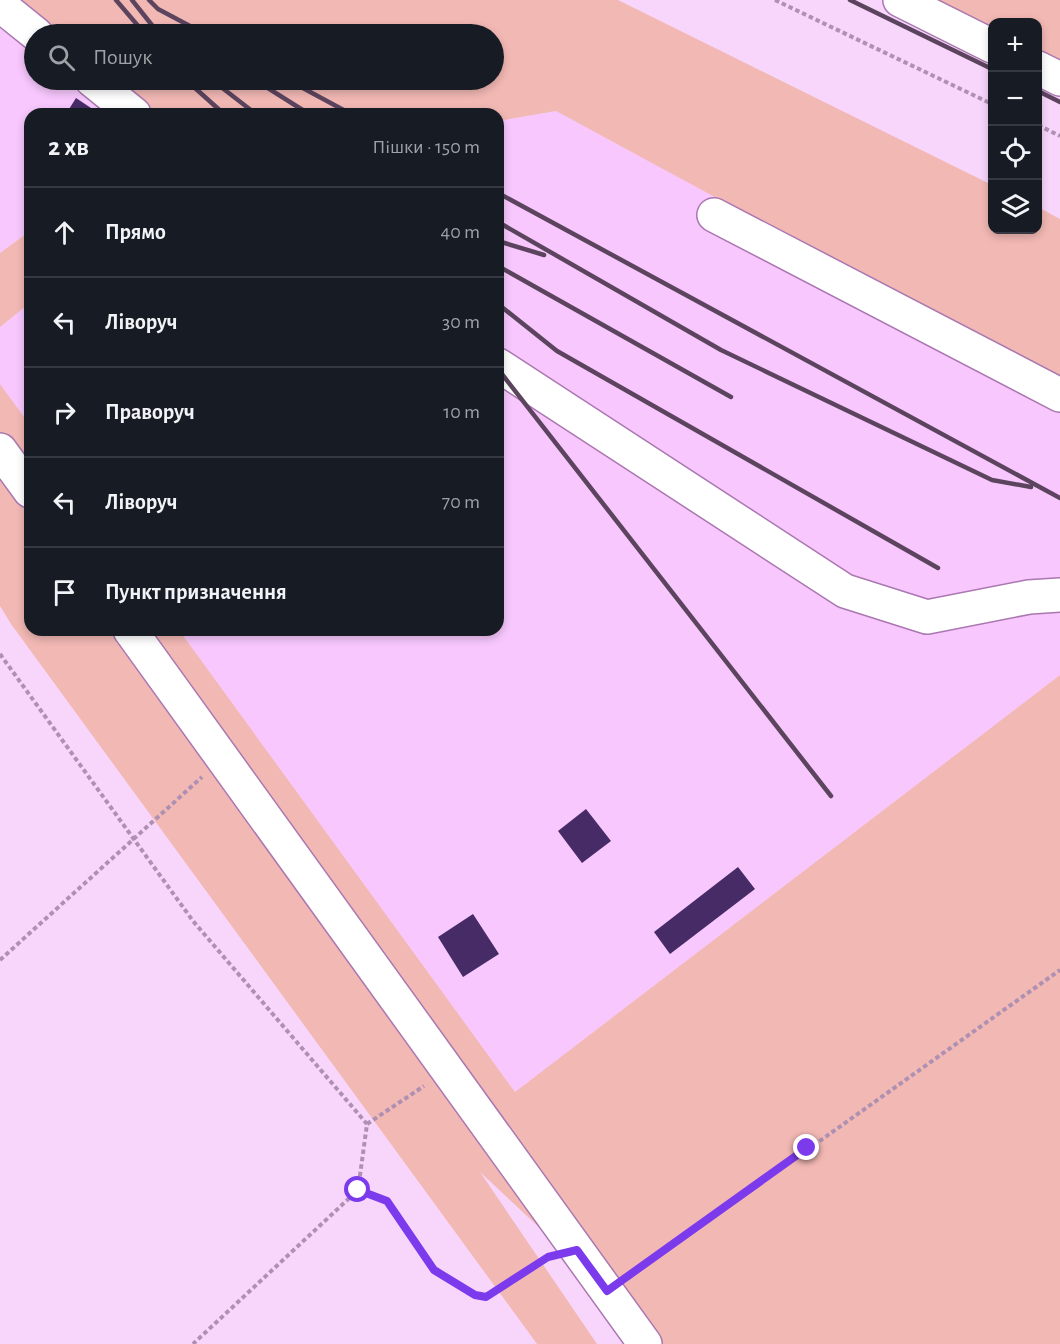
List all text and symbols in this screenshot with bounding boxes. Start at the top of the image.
map controls [988,18,1042,234]
button: + [988,18,1042,72]
search box [24,24,504,90]
icon: search [45,41,78,74]
text: Пошук [93,46,152,68]
button: − [988,72,1042,126]
button: locate [988,126,1042,180]
text: 2 хв [48,134,89,160]
text: Пішки · 150 m [372,137,480,157]
button: layers [988,180,1042,234]
icon: ahead [48,216,81,249]
text: Прямо [105,221,166,243]
text: 40 m [441,222,480,242]
icon: left [48,306,81,339]
text: Ліворуч [105,311,178,333]
text: 30 m [442,312,480,332]
icon: right [48,396,81,429]
text: Праворуч [105,401,195,423]
text: 10 m [443,402,480,422]
icon: left [48,486,81,519]
text: Ліворуч [105,491,178,513]
text: 70 m [442,492,480,512]
icon: arrive [48,576,81,609]
text: Пункт призначення [105,581,287,603]
route end [793,1134,819,1160]
route start [344,1176,370,1202]

